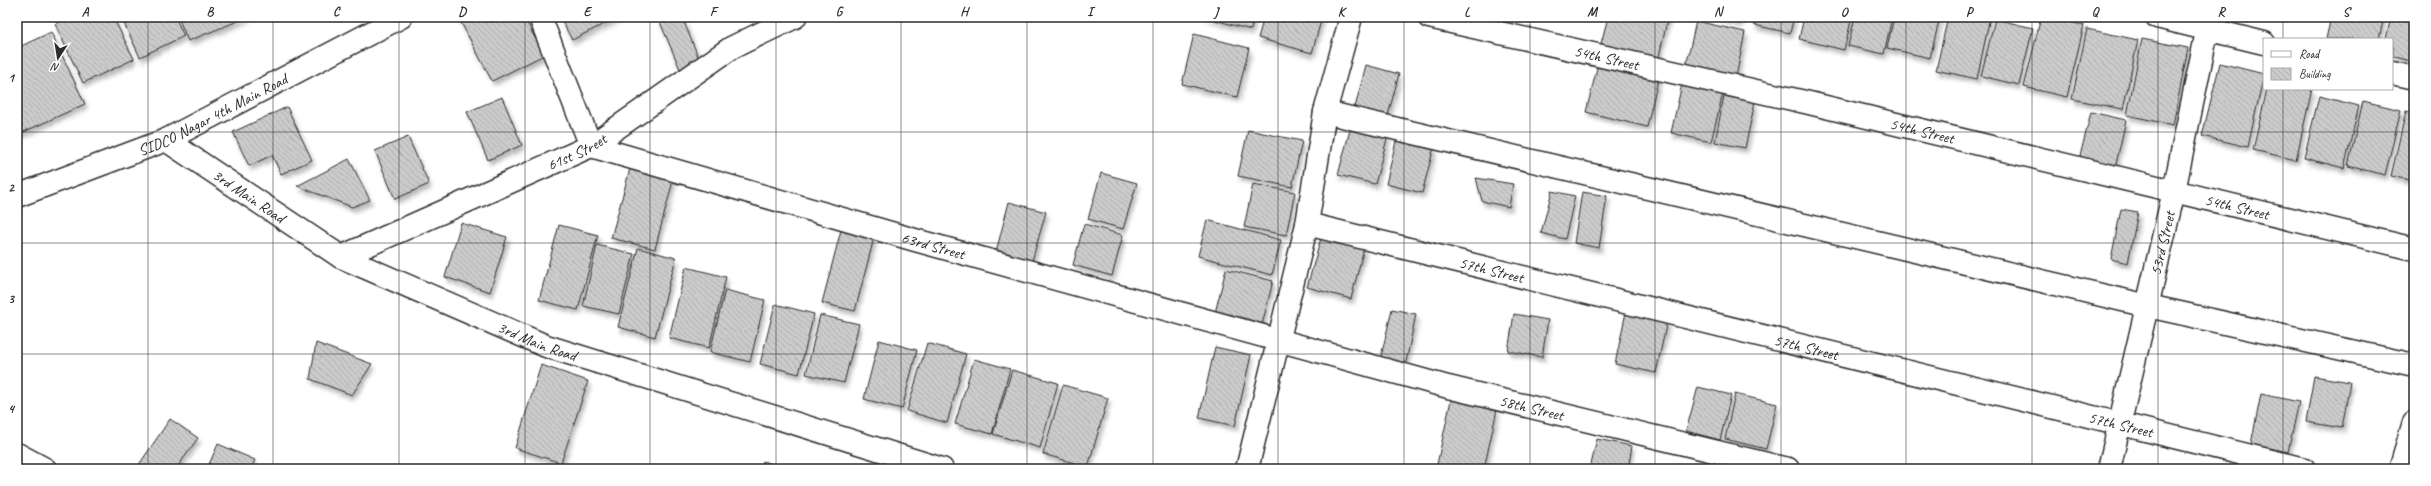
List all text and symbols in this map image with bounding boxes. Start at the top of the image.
text: A [82,4,90,20]
text: B [207,4,215,20]
text: C [333,4,341,20]
text: D [458,4,467,20]
text: E [584,4,593,20]
text: F [710,4,719,20]
text: G [836,4,844,20]
text: H [960,4,970,20]
text: I [1087,4,1096,20]
text: J [1213,4,1220,20]
text: K [1338,4,1348,20]
text: L [1464,4,1471,20]
text: M [1587,4,1598,20]
text: N [1714,4,1725,20]
text: O [1841,4,1850,20]
text: P [1966,4,1975,20]
text: Q [2092,4,2100,20]
text: R [2217,4,2226,20]
text: S [2343,4,2353,20]
north arrow [38,38,78,78]
legend [2263,38,2393,90]
street label: 54th Street [1572,41,1642,75]
text: Road [2299,46,2321,62]
text: N [49,60,61,75]
text: Building [2299,66,2331,82]
street label: SIDCO Nagar 4th Main Road [135,68,293,161]
text: 1 [8,70,16,86]
street label: 54th Street [1888,114,1958,149]
street label: 61st Street [544,128,612,175]
street label: 3rd Main Road [209,165,291,229]
text: 2 [8,180,15,196]
street label: 54th Street [2203,190,2273,225]
street label: 53rd Street [2146,208,2180,277]
street label: 63rd Street [899,228,969,265]
street label: 57th Street [1457,253,1527,288]
text: 3 [8,291,15,307]
street label: 3rd Main Road [495,317,581,367]
street label: 57th Street [1772,330,1842,366]
street label: 58th Street [1497,391,1567,426]
text: 4 [8,401,16,417]
street label: 57th Street [2086,407,2156,443]

